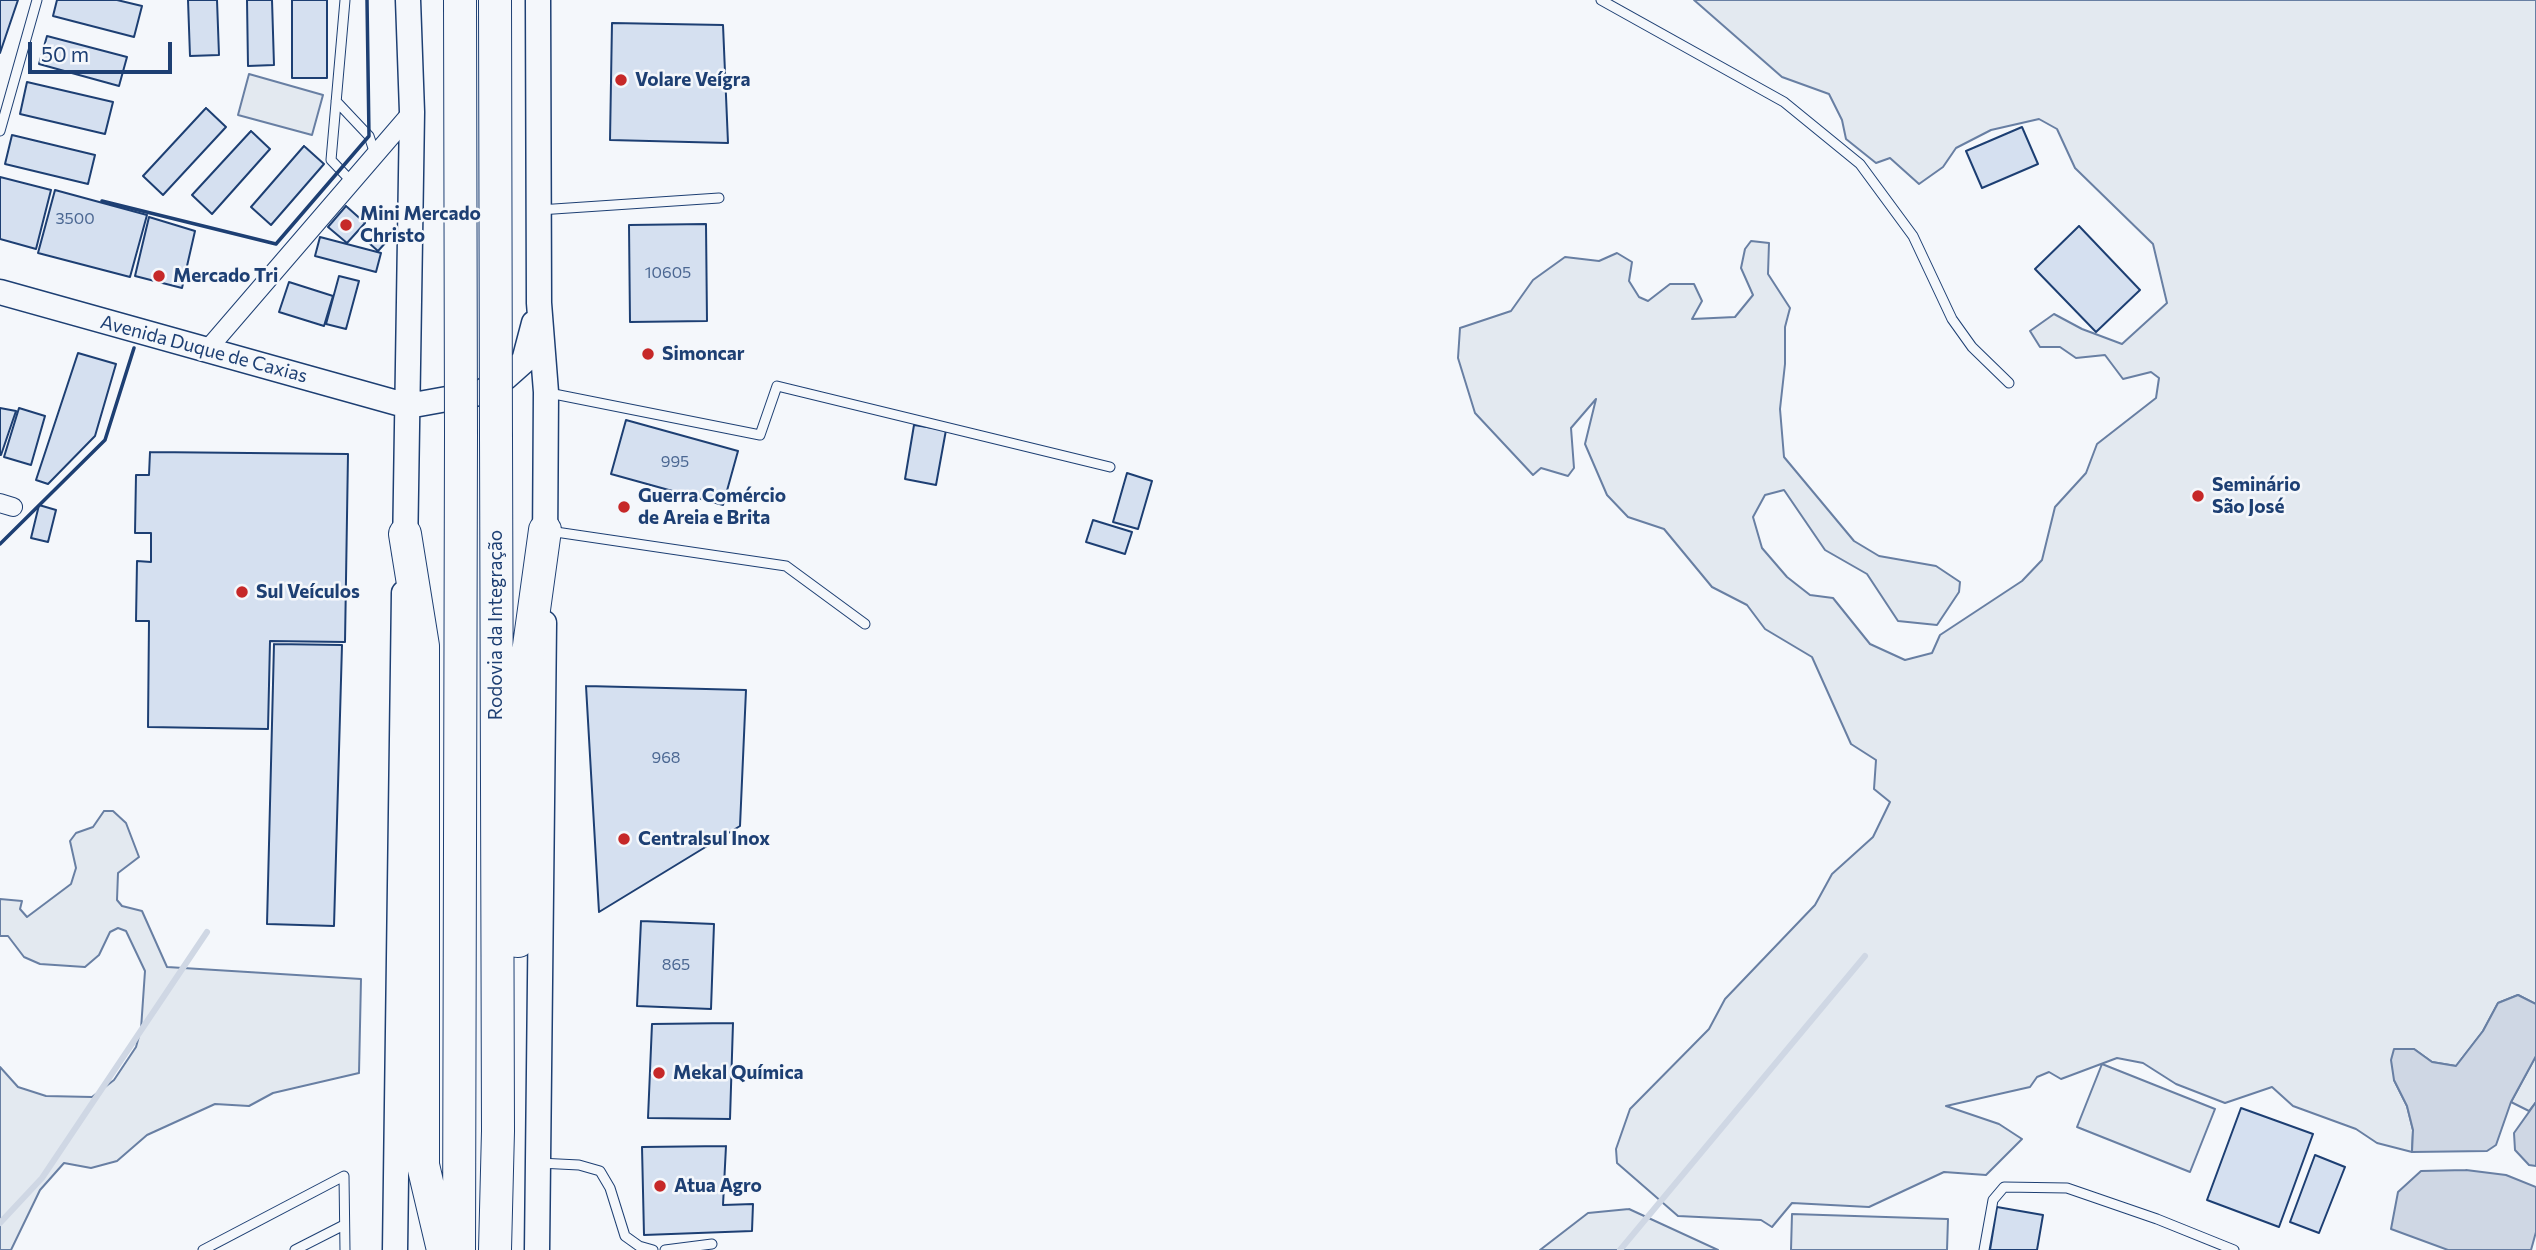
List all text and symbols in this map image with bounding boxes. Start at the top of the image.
scale bar [32,28,175,72]
text: 50 m [41,41,89,66]
place label: Volare Veígra [635,69,750,91]
marker: Volare Veígra [613,72,629,88]
place label: Mini Mercado Christo [360,203,481,247]
house number: 3500 [55,209,95,229]
marker: Mini Mercado Christo [338,217,354,233]
house number: 10605 [645,263,691,283]
place label: Mercado Tri [173,265,278,287]
marker: Mercado Tri [151,268,167,284]
street label: Avenida Duque de Caxias [98,310,310,388]
place label: Simoncar [662,343,745,365]
marker: Simoncar [640,346,656,362]
house number: 995 [661,452,689,472]
place label: Seminário São José [2212,474,2301,518]
place label: Guerra Comércio de Areia e Brita [638,485,786,529]
marker: Seminário São José [2190,488,2206,504]
marker: Guerra Comércio de Areia e Brita [616,499,632,515]
street label: Rodovia da Integração [485,530,507,720]
place label: Sul Veículos [256,581,360,603]
marker: Sul Veículos [234,584,250,600]
house number: 968 [651,748,681,768]
place label: Centralsul Inox [638,828,770,850]
marker: Centralsul Inox [616,831,632,847]
house number: 865 [662,955,690,975]
place label: Mekal Química [673,1062,804,1084]
marker: Mekal Química [651,1065,667,1081]
place label: Atua Agro [674,1175,762,1197]
marker: Atua Agro [652,1178,668,1194]

